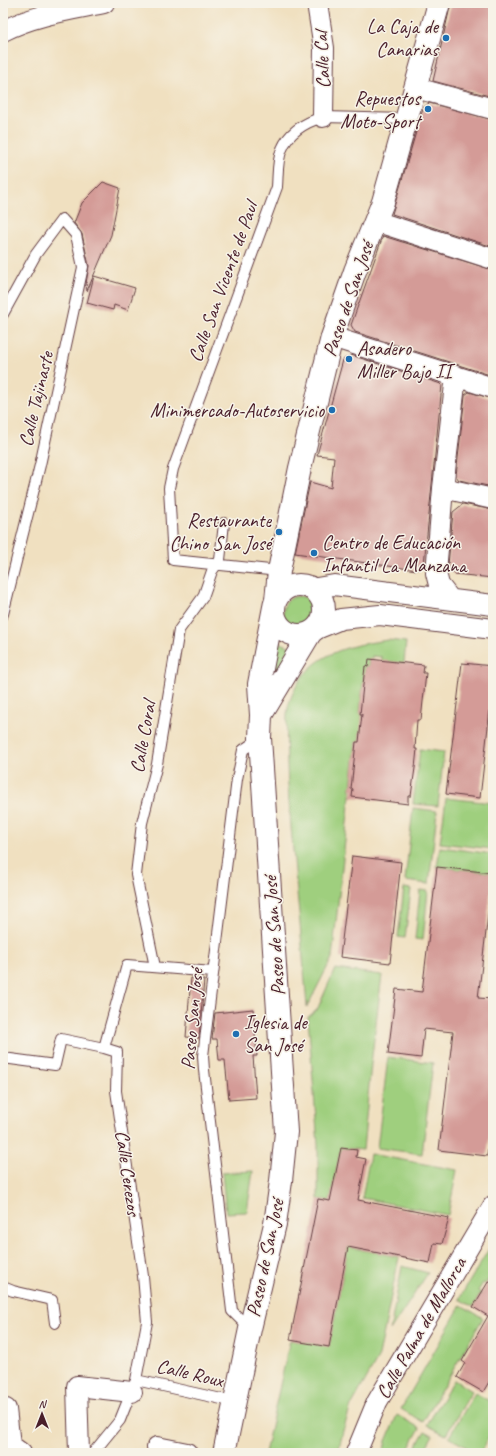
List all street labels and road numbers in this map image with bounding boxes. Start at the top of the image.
street label: Calle Cal [308,27,336,89]
street label: Calle San Vicente de Paul [182,195,265,365]
street label: Paseo de San José [317,235,380,360]
street label: Calle Tajinaste [13,348,59,449]
street label: Calle Coral [124,696,162,775]
street label: Paseo de San José [257,872,291,997]
street label: Paseo San José [175,964,209,1071]
street label: Calle Cerezos [110,1129,147,1220]
street label: Paseo de San José [240,1193,290,1319]
street label: Calle Palma de Mallorca [370,1251,473,1403]
street label: Calle Roux [154,1353,228,1393]

